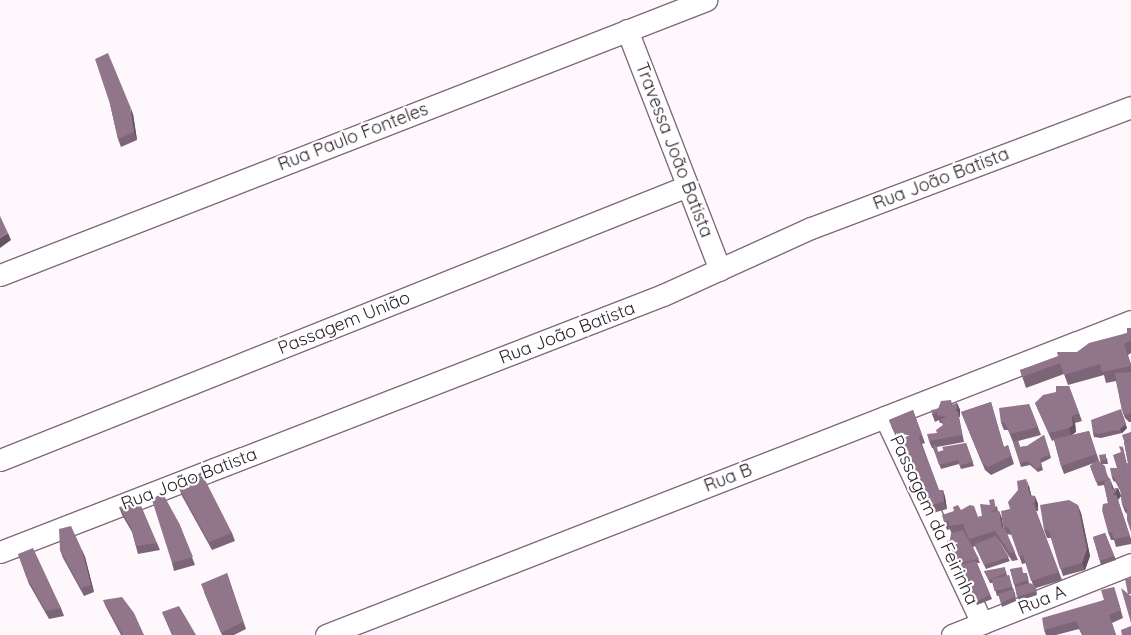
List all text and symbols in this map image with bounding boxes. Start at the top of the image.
street label: Travessa João Batista [631,60,717,240]
street label: Rua Paulo Fonteles [275,98,431,176]
street label: Rua João Batista [870,143,1012,215]
street label: Passagem União [275,287,413,359]
street label: Rua João Batista [496,297,638,369]
street label: Passagem da Feirinha [885,432,983,608]
street label: Rua João Batista [118,443,260,515]
street label: Rua B [701,459,755,497]
street label: Rua A [1015,581,1069,619]

